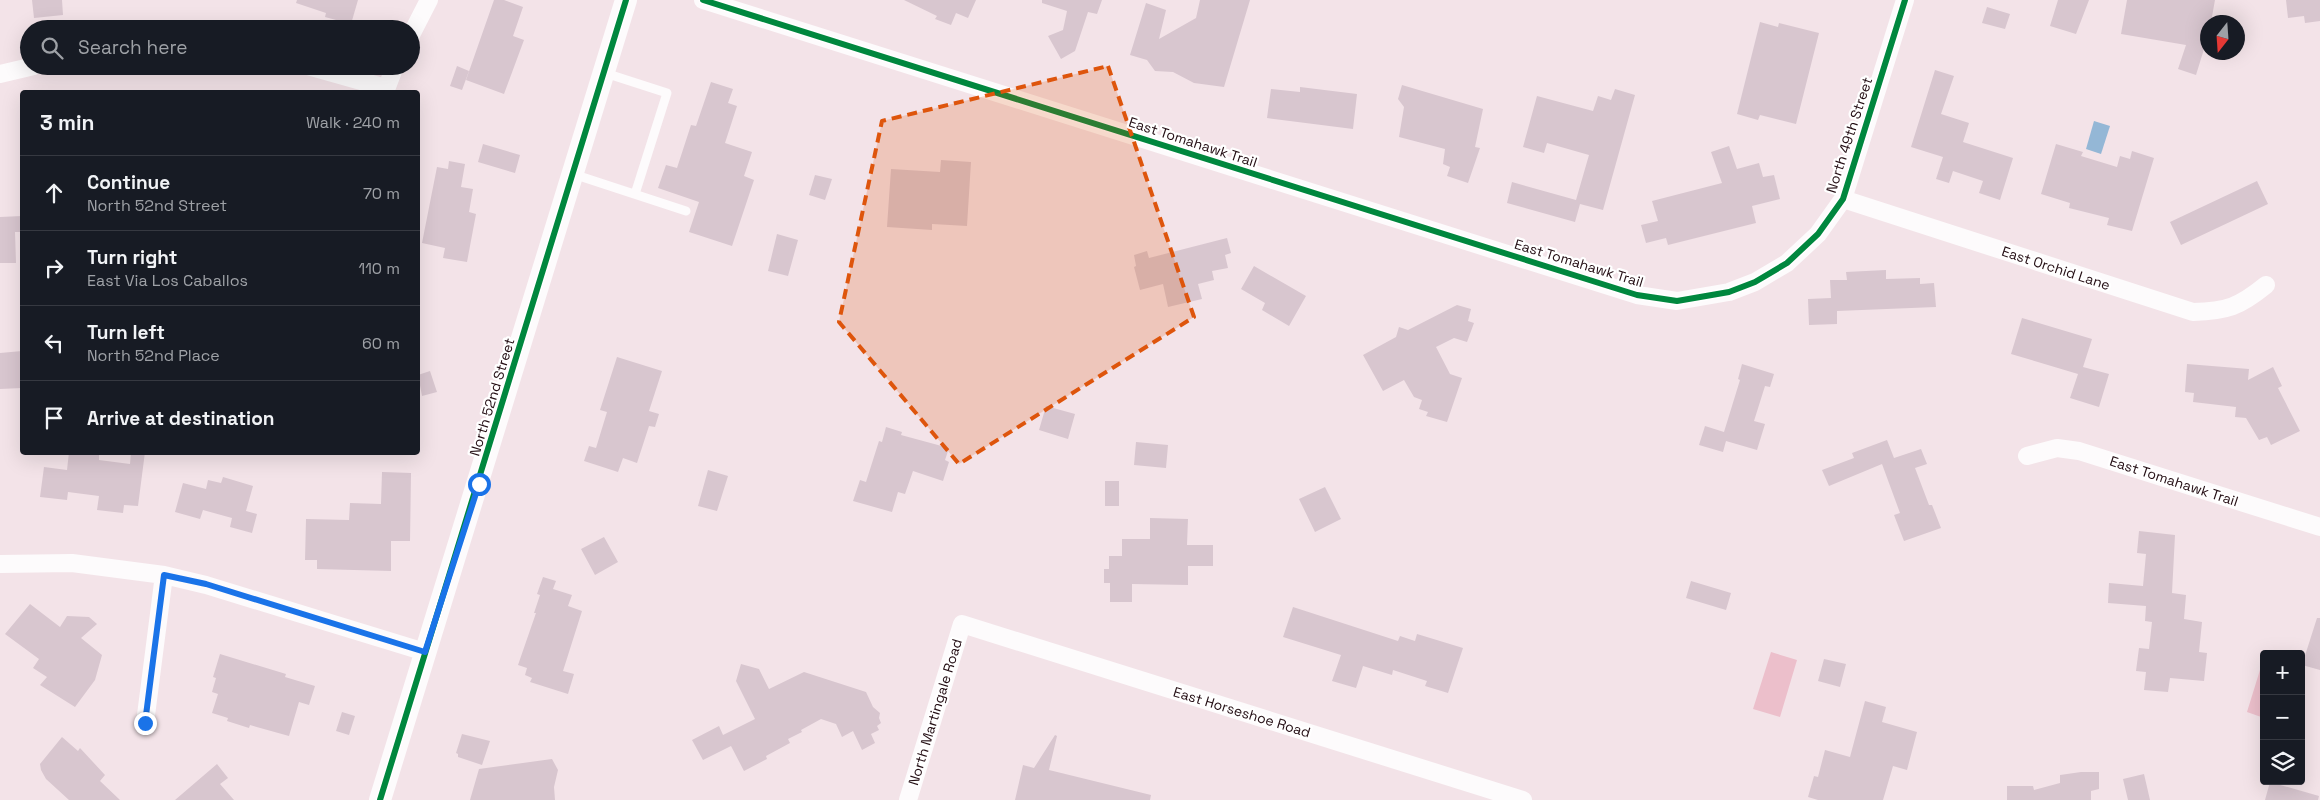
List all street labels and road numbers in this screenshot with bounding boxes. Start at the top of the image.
street label: North 49th Street [1822,75,1876,195]
street label: East Tomahawk Trail [1127,113,1259,171]
street label: East Tomahawk Trail [1512,235,1646,291]
street label: East Orchid Lane [1999,242,2113,294]
street label: North 52nd Street [465,336,519,458]
street label: East Tomahawk Trail [2108,452,2240,510]
street label: North Martingale Road [904,636,966,788]
street label: East Horseshoe Road [1171,683,1313,741]

